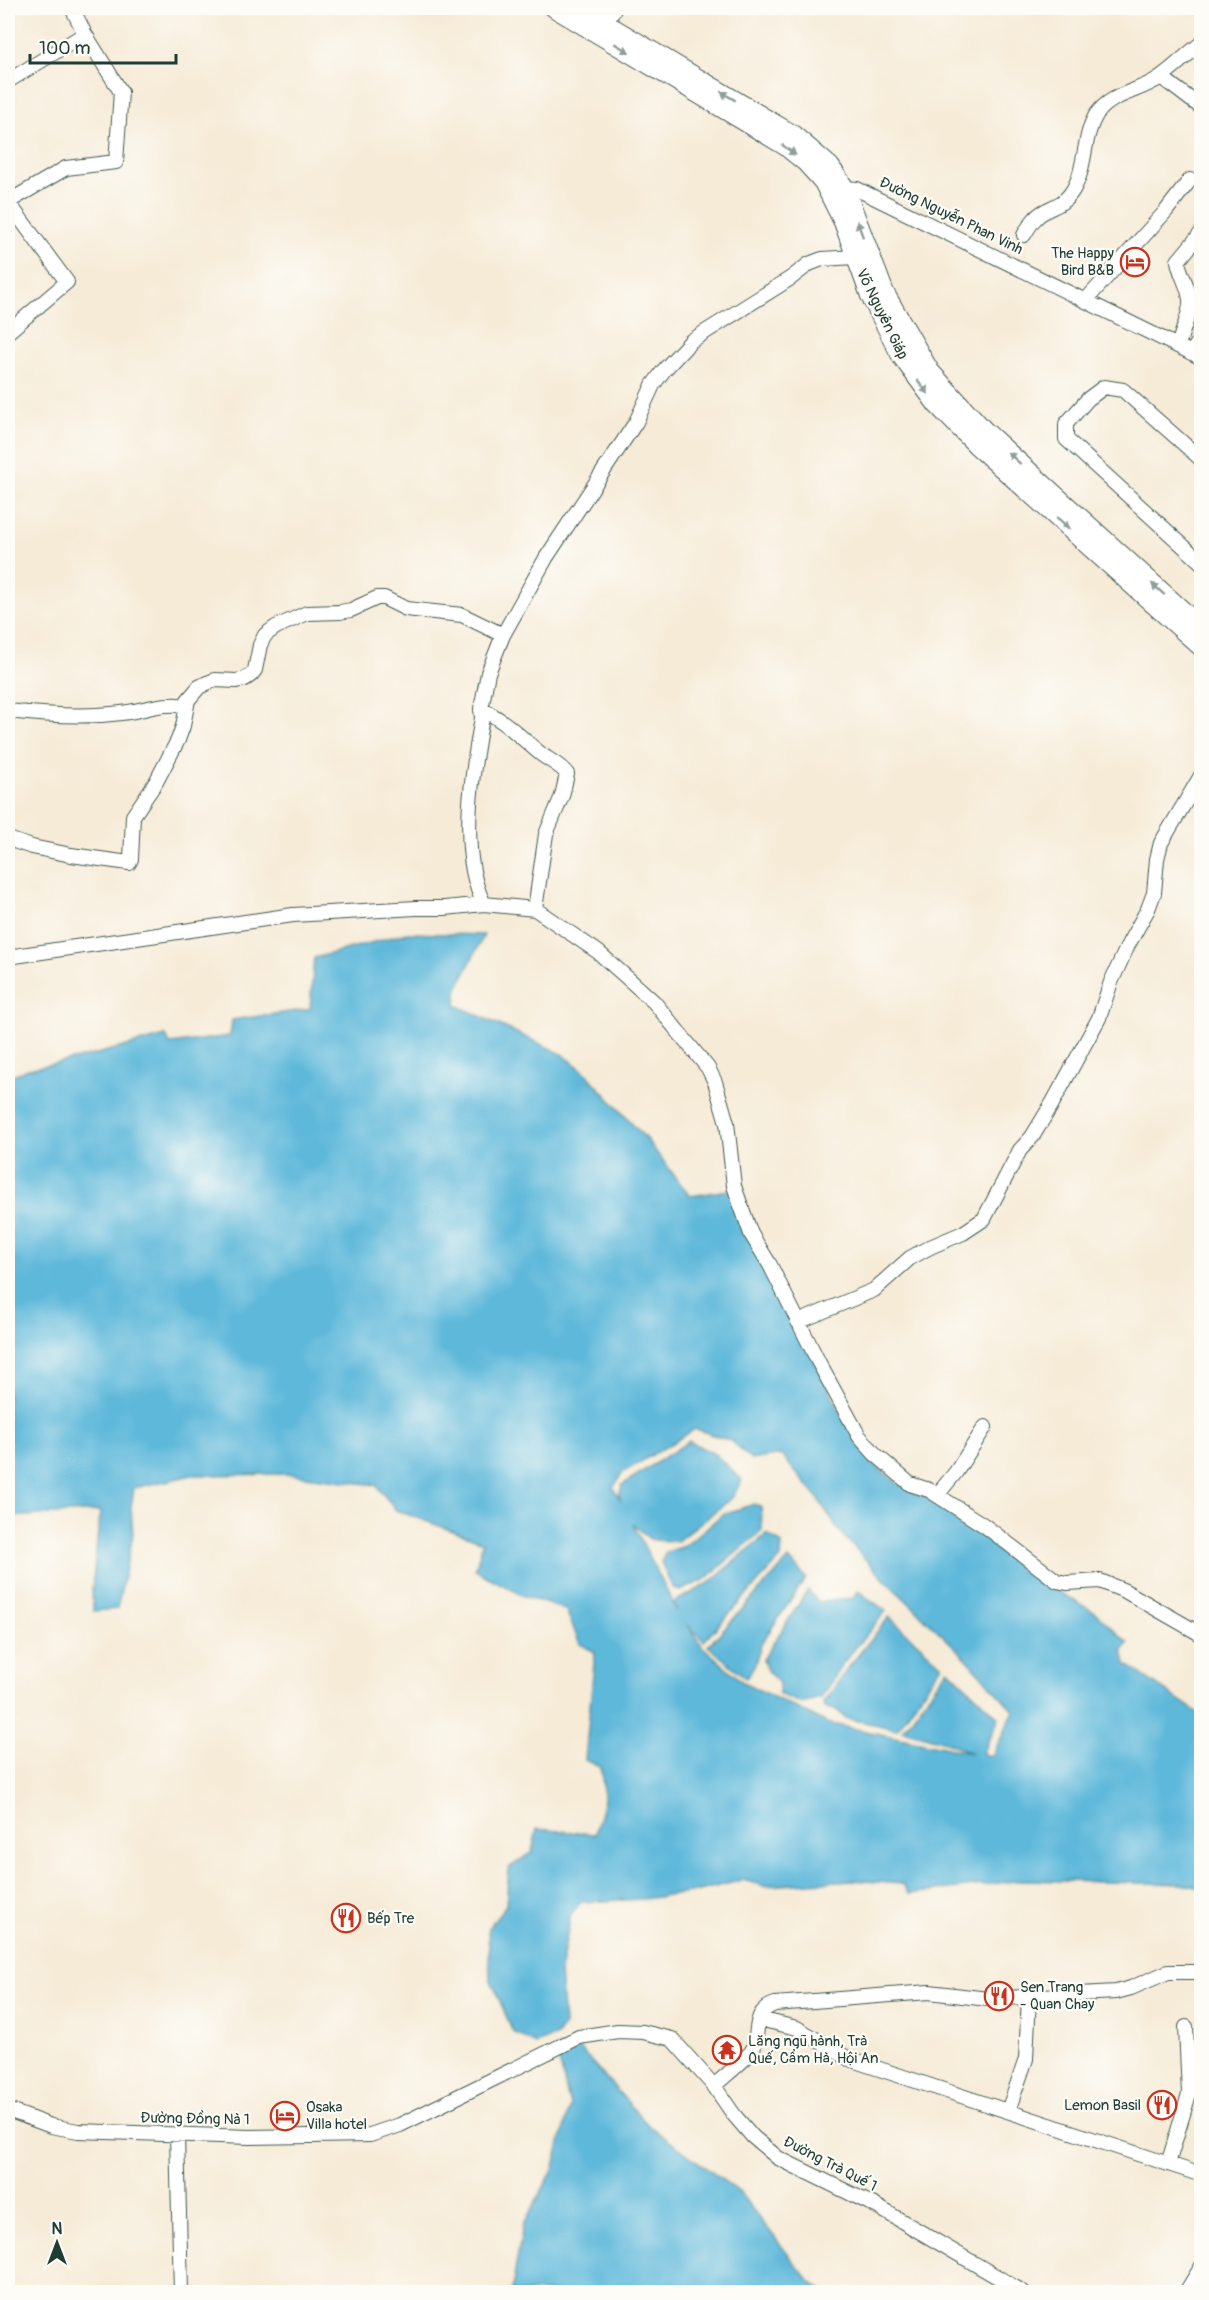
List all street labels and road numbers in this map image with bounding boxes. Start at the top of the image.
street label: Đường Nguyễn Phan Vinh [876,173,1026,259]
street label: Võ Nguyên Giáp [852,266,912,362]
street label: Đường Đồng Nà 1 [140,2109,250,2129]
street label: Đường Trà Quế 1 [780,2132,880,2196]

